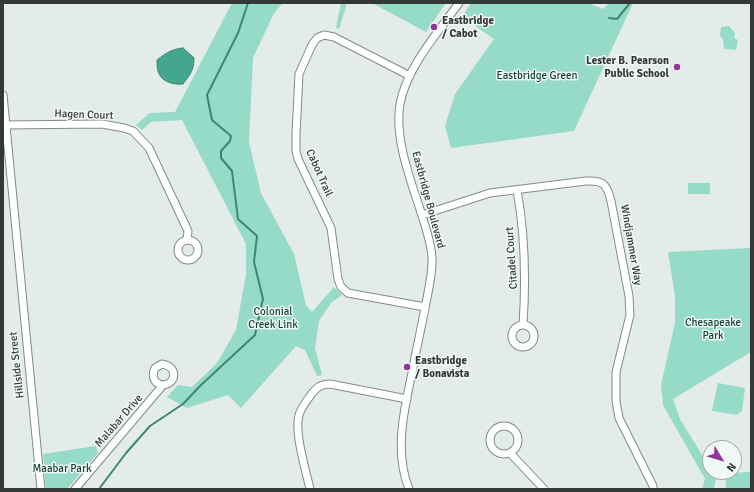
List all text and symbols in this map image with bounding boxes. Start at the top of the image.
place label: Eastbridge / Cabot [442,14,494,40]
marker: Eastbridge / Cabot [429,22,439,32]
place label: Lester B. Pearson Public School [586,54,669,80]
marker: Lester B. Pearson Public School [672,62,682,72]
park label: Eastbridge Green [497,69,577,83]
street label: Hagen Court [54,107,114,123]
street label: Cabot Trail [303,147,335,199]
street label: Eastbridge Boulevard [409,150,447,250]
street label: Windjammer Way [617,204,645,286]
street label: Citadel Court [503,226,521,290]
park label: Colonial Creek Link [248,305,298,331]
park label: Chesapeake Park [685,316,741,342]
street label: Hillside Street [7,331,27,399]
place label: Eastbridge / Bonavista [415,354,469,380]
marker: Eastbridge / Bonavista [402,362,412,372]
street label: Malabar Drive [92,392,146,450]
north arrow [702,440,742,480]
text: N [724,460,739,474]
park label: Maabar Park [32,462,92,476]

